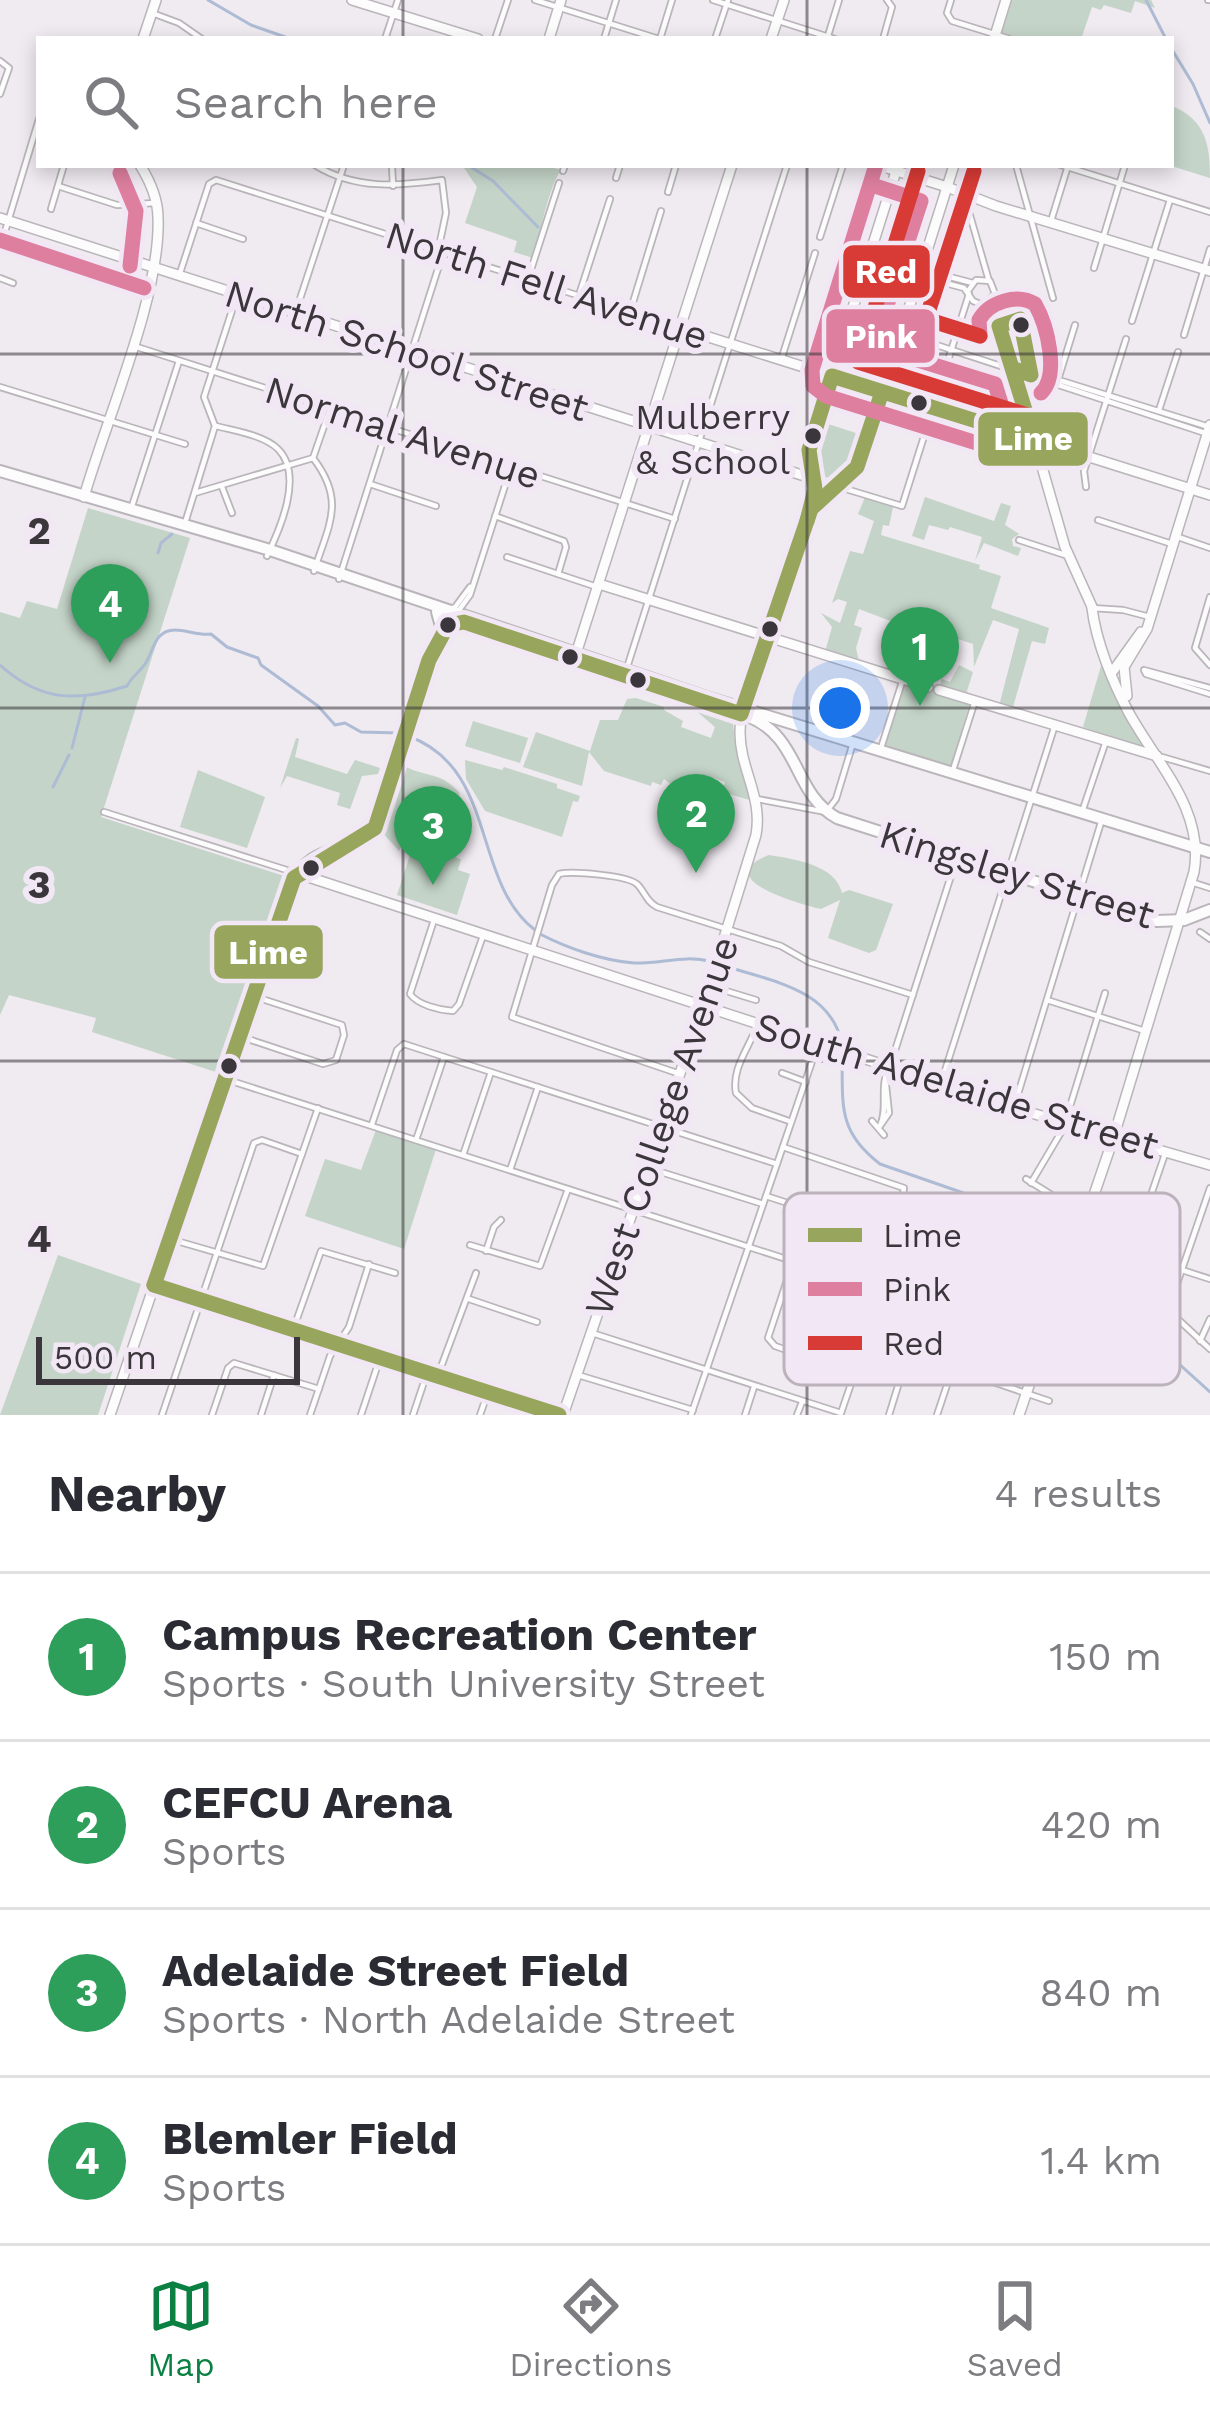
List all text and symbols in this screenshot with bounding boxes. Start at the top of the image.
search box [36,36,1174,168]
icon: search [78,69,144,135]
text: Search here [174,76,438,129]
street label: North Fell Avenue [380,212,714,359]
line badge: Red [841,243,932,300]
text: Red [855,252,917,291]
street label: North School Street [220,270,594,430]
line badge: Pink [824,307,937,365]
unlabelled marker [1010,314,1032,336]
text: Pink [845,317,918,356]
street label: Normal Avenue [259,367,546,498]
unlabelled marker [908,392,930,414]
place label: Mulberry & School [635,396,790,483]
line badge: Lime [976,410,1090,468]
text: Lime [993,419,1073,458]
marker: Mulberry & School [802,425,824,447]
text: 2 [27,508,51,553]
pin: 4 [71,564,149,663]
pin: 1 [881,607,959,706]
unlabelled marker [437,614,459,636]
unlabelled marker [759,618,781,640]
unlabelled marker [559,646,581,668]
unlabelled marker [627,669,649,691]
your location [810,678,870,738]
pin: 2 [657,774,735,873]
pin: 3 [394,786,472,885]
street label: Kingsley Street [874,811,1160,938]
unlabelled marker [300,857,322,879]
text: 3 [27,862,51,907]
line badge: Lime [212,923,325,981]
street label: West College Avenue [575,931,748,1322]
text: Lime [228,933,308,972]
street label: South Adelaide Street [750,1003,1164,1168]
unlabelled marker [218,1055,240,1077]
legend [784,1193,1180,1385]
text: 4 [26,1216,52,1261]
text: Lime [883,1216,962,1255]
text: Pink [883,1270,951,1309]
text: Red [883,1324,944,1363]
scale bar [36,1331,300,1384]
text: 500 m [54,1338,157,1377]
text: Nearby [48,1464,226,1523]
text: 4 results [994,1471,1162,1516]
text: Campus Recreation Center [162,1608,757,1661]
text: 1 [79,1634,95,1679]
text: 150 m [1049,1634,1162,1679]
text: Sports · South University Street [162,1661,765,1706]
text: CEFCU Arena [162,1776,452,1829]
text: 2 [75,1802,99,1847]
text: 420 m [1041,1802,1162,1847]
text: Sports [162,1829,286,1874]
text: Adelaide Street Field [162,1944,629,1997]
text: 3 [75,1970,99,2015]
text: 840 m [1039,1970,1162,2015]
text: Sports · North Adelaide Street [162,1997,735,2042]
text: Blemler Field [162,2112,458,2165]
text: 4 [74,2138,100,2183]
text: 1.4 km [1040,2138,1162,2183]
text: Sports [162,2165,286,2210]
tab: Map [147,2273,215,2384]
tab: Directions [509,2273,672,2384]
tab: Saved [967,2273,1063,2384]

